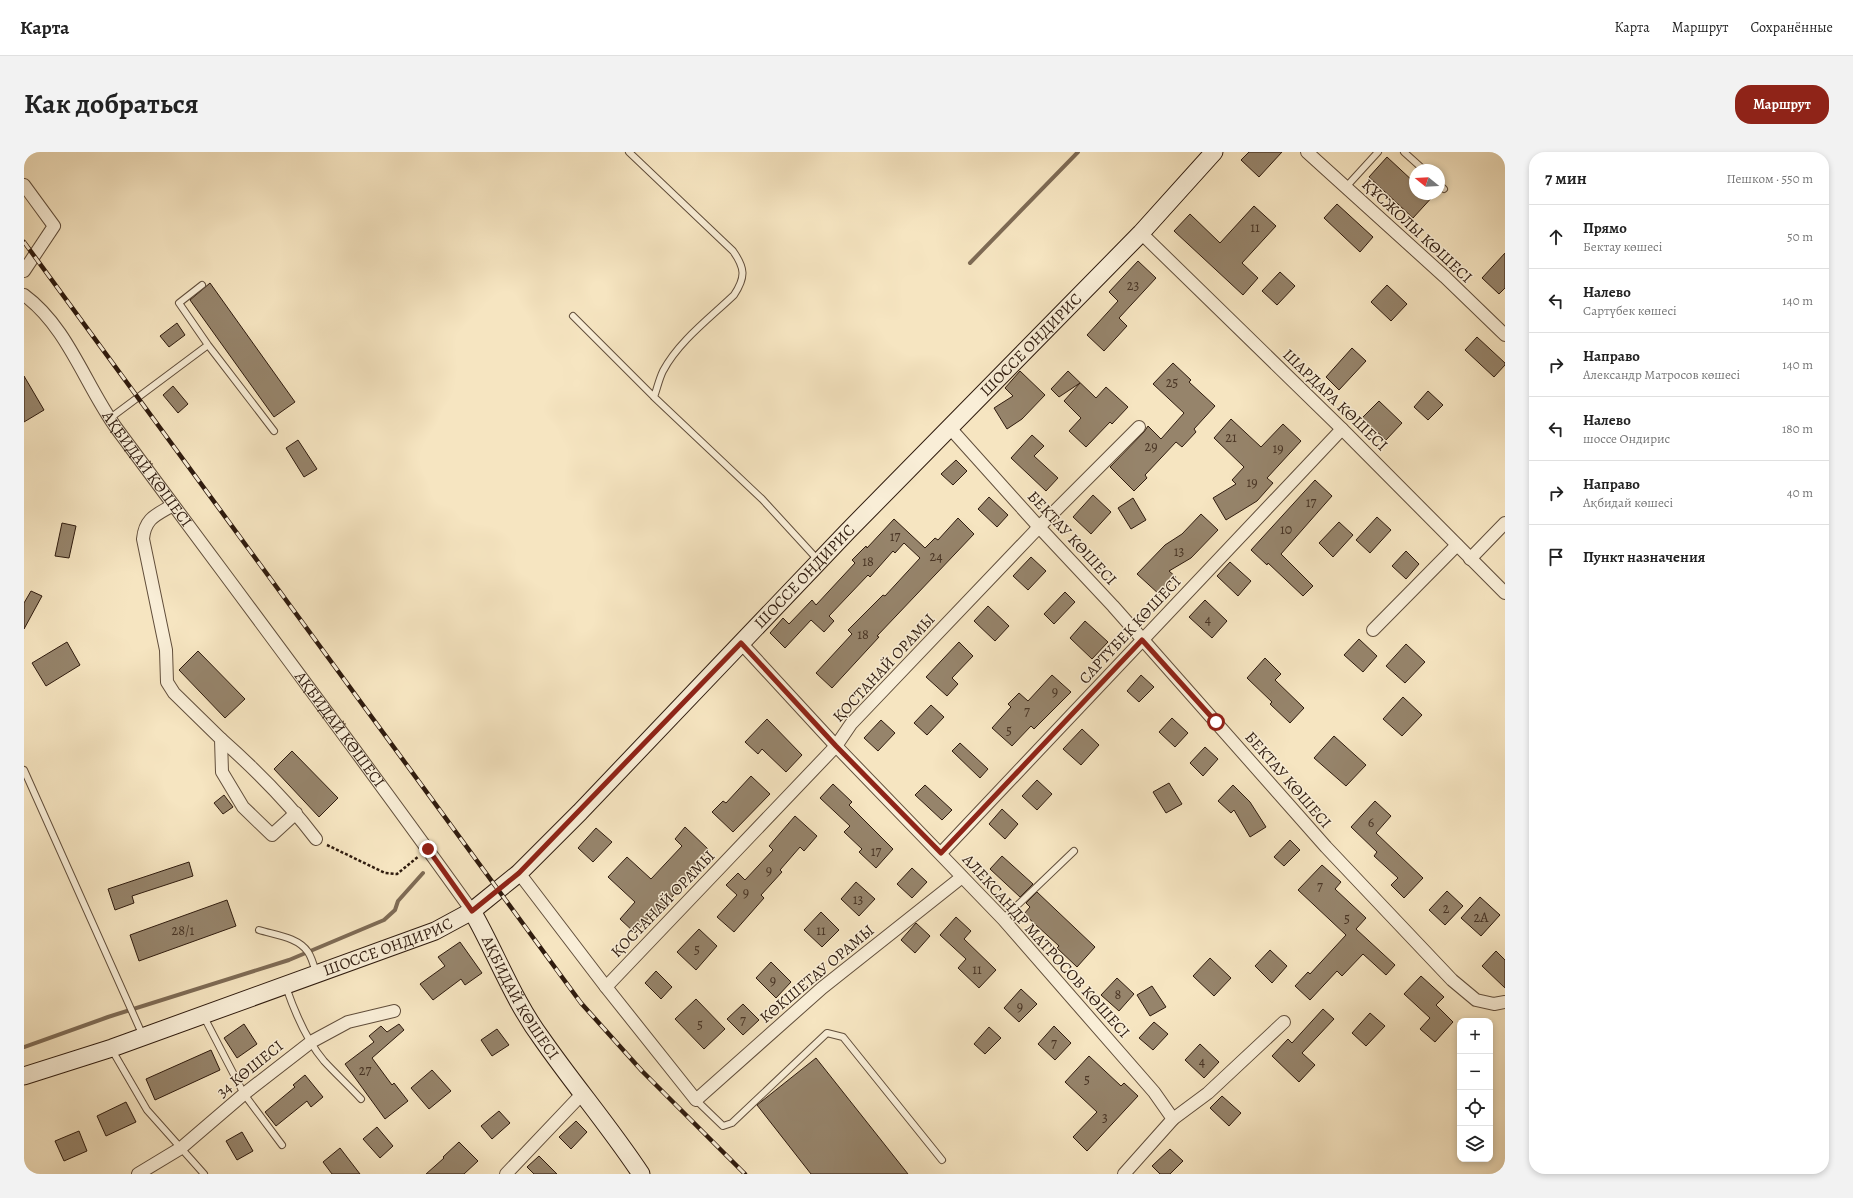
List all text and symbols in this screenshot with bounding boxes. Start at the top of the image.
text: Карта [20,15,69,41]
text: Карта [1615,18,1650,37]
text: Маршрут [1672,18,1728,37]
text: Сохранённые [1750,18,1833,37]
text: Как добраться [24,85,199,123]
button: Маршрут [1735,85,1829,124]
north arrow [1409,164,1445,200]
text: 7 мин [1545,167,1587,190]
text: Пешком · 550 m [1726,170,1813,187]
street label: ҚҰСЖОЛЫ КӨШЕСІ [1357,174,1477,288]
house number: 11 [1250,218,1260,237]
text: Прямо [1583,218,1627,238]
icon: ahead [1545,226,1567,248]
text: 50 m [1787,228,1813,245]
text: Бектау көшесі [1583,238,1662,255]
house number: 23 [1127,276,1139,295]
text: Налево [1583,282,1631,302]
street label: ШОССЕ ОНДИРИС [975,288,1087,401]
icon: left [1545,290,1567,312]
text: 140 m [1782,292,1813,309]
text: Сартүбек көшесі [1583,302,1677,319]
street label: ШАРДАРА КӨШЕСІ [1278,344,1392,456]
text: Направо [1583,346,1640,366]
icon: right [1545,354,1567,376]
text: 140 m [1782,356,1813,373]
text: Александр Матросов көшесі [1583,366,1740,383]
house number: 25 [1166,373,1178,392]
street label: АҚБИДАЙ КӨШЕСІ [96,406,197,532]
text: Налево [1583,410,1631,430]
icon: left [1545,418,1567,440]
text: 180 m [1782,420,1813,437]
house number: 21 [1225,428,1237,447]
text: шоссе Ондирис [1583,430,1670,447]
house number: 29 [1144,437,1158,456]
house number: 19 [1272,439,1284,458]
house number: 19 [1246,473,1258,492]
text: Направо [1583,474,1640,494]
icon: right [1545,482,1567,504]
text: 40 m [1787,484,1813,501]
street label: БЕКТАУ КӨШЕСІ [1022,486,1122,590]
house number: 17 [1306,493,1316,512]
text: Ақбидай көшесі [1583,494,1673,511]
street label: ШОССЕ ОНДИРИС [749,519,860,634]
house number: 10 [1280,520,1292,539]
house number: 17 [890,527,900,546]
house number: 13 [1174,542,1184,561]
icon: arrive [1545,546,1567,568]
house number: 24 [930,547,943,566]
text: Пункт назначения [1583,547,1705,567]
house number: 18 [862,552,874,571]
street label: САРТҮБЕК КӨШЕСІ [1074,571,1186,689]
street label: ҚОСТАНАЙ ОРАМЫ [828,609,940,727]
house number: 4 [1205,610,1211,629]
house number: 18 [857,625,869,644]
street label: АҚБИДАЙ КӨШЕСІ [289,666,390,792]
house number: 9 [1052,682,1058,701]
house number: 7 [1024,702,1030,721]
route start [1207,713,1225,731]
house number: 5 [1006,721,1012,740]
street label: БЕКТАУ КӨШЕСІ [1240,727,1336,833]
house number: 6 [1368,813,1374,832]
route end [419,840,437,858]
house number: 17 [871,842,881,861]
street label: ҚОСТАНАЙ ОРАМЫ [606,846,720,962]
street label: АЛЕКСАНДР МАТРОСОВ КӨШЕСІ [957,848,1135,1043]
house number: 9 [766,861,772,880]
house number: 7 [1317,877,1323,896]
house number: 9 [743,883,749,902]
house number: 13 [853,890,863,909]
house number: 2 [1443,899,1450,918]
house number: 2А [1474,908,1489,927]
house number: 5 [1344,909,1350,928]
street label: ШОССЕ ОНДИРИС [320,912,457,982]
street label: КӨКШЕТАУ ОРАМЫ [755,920,879,1028]
house number: 28/1 [172,921,195,940]
house number: 11 [816,921,826,940]
street label: АҚБИДАЙ КӨШЕСІ [476,931,564,1064]
house number: 5 [694,940,700,959]
house number: 11 [972,960,982,979]
house number: 9 [770,971,776,990]
house number: 8 [1115,985,1122,1004]
house number: 9 [1017,997,1023,1016]
house number: 7 [740,1011,746,1030]
house number: 5 [697,1015,703,1034]
map controls [1457,1018,1493,1162]
button: + [1457,1018,1493,1054]
house number: 7 [1051,1034,1057,1053]
street label: 34 КӨШЕСІ [212,1035,288,1103]
house number: 4 [1199,1052,1205,1071]
button: − [1457,1054,1493,1090]
house number: 27 [359,1061,371,1080]
house number: 5 [1084,1070,1090,1089]
button: locate [1457,1090,1493,1126]
house number: 3 [1102,1108,1108,1127]
button: layers [1457,1126,1493,1162]

